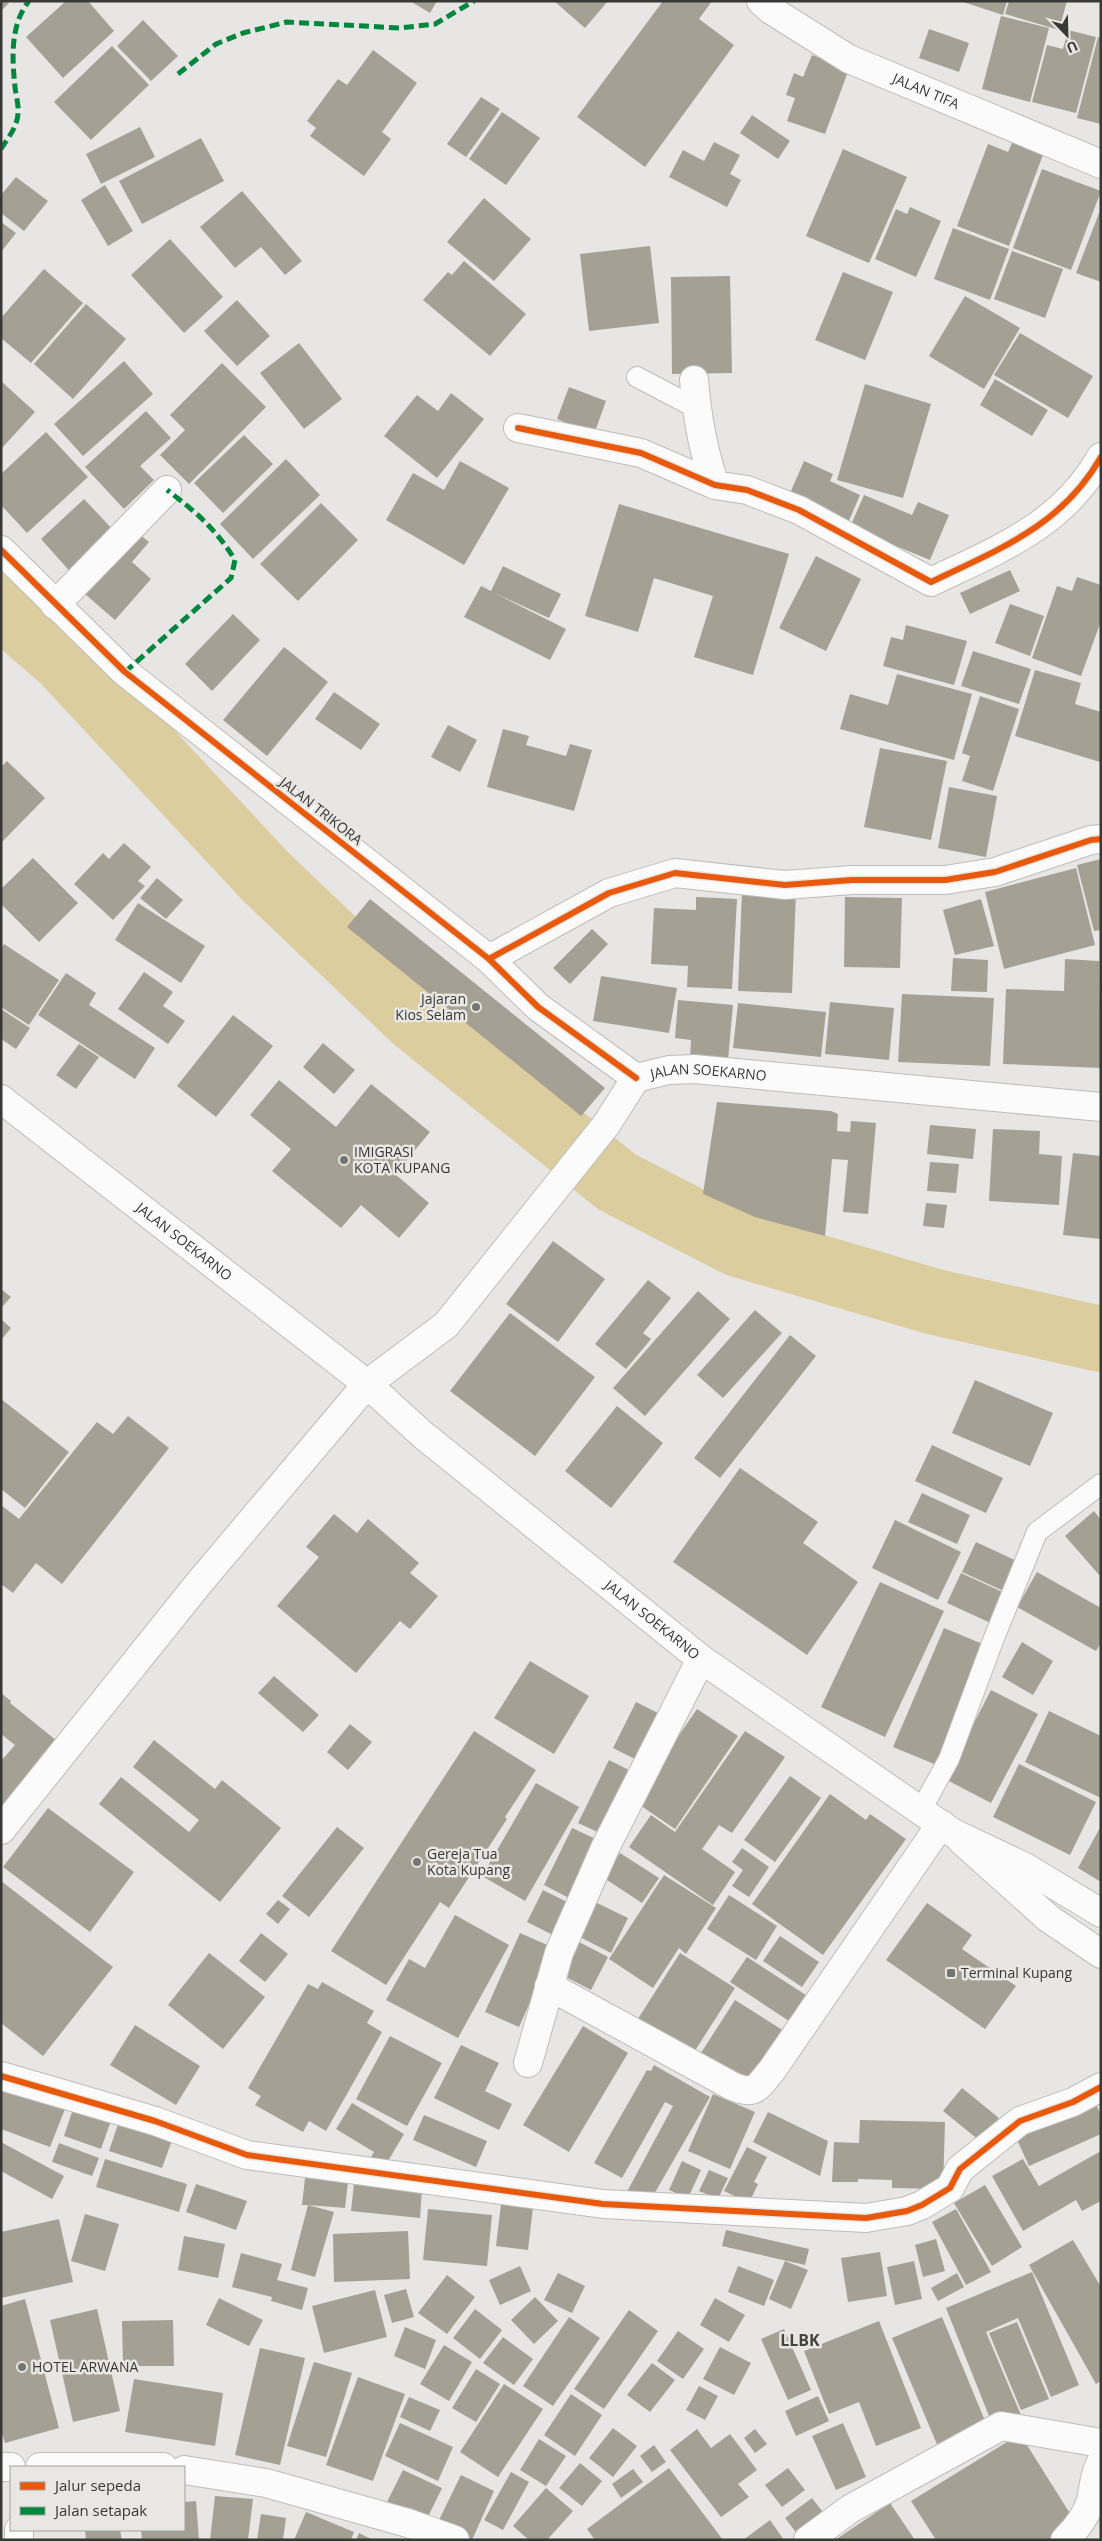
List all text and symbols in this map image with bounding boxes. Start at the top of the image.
north arrow [1042,10,1092,60]
text: U [1064,37,1081,58]
street label: JALAN TIFA [888,67,963,113]
street label: JALAN TRIKORA [274,771,367,849]
place label: Jajaran Kios Selam [395,989,466,1024]
marker: Jajaran Kios Selam [470,1001,482,1013]
street label: JALAN SOEKARNO [646,1059,768,1085]
place label: IMIGRASI KOTA KUPANG [354,1142,450,1177]
marker: IMIGRASI KOTA KUPANG [338,1154,350,1166]
street label: JALAN SOEKARNO [131,1197,236,1285]
street label: JALAN SOEKARNO [600,1574,704,1663]
place label: Gereja Tua Kota Kupang [427,1844,510,1879]
marker: Gereja Tua Kota Kupang [411,1856,423,1868]
place label: Terminal Kupang [961,1963,1072,1982]
marker: Terminal Kupang [945,1967,957,1979]
district label: LLBK [780,2329,820,2351]
place label: HOTEL ARWANA [32,2357,138,2376]
marker: HOTEL ARWANA [16,2361,28,2373]
legend [10,2466,185,2531]
text: Jalur sepeda [53,2475,141,2495]
text: Jalan setapak [53,2500,147,2520]

